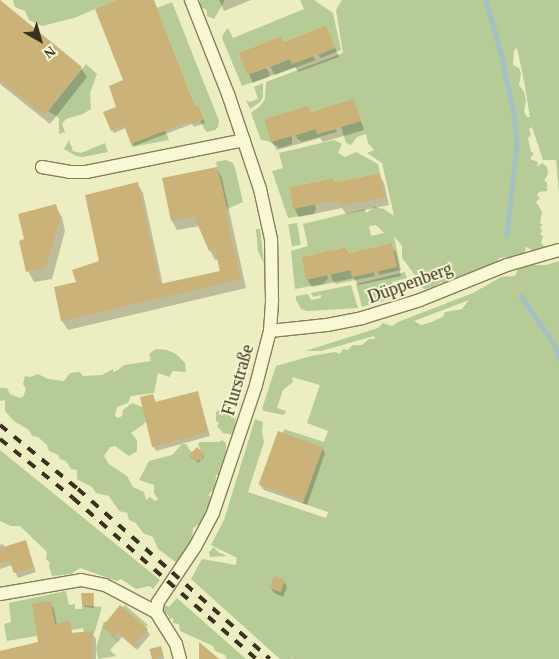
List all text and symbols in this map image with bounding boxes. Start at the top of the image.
north arrow [15,15,65,65]
text: N [41,43,58,61]
street label: Düppenberg [365,258,455,308]
street label: Flurstraße [218,342,258,418]

